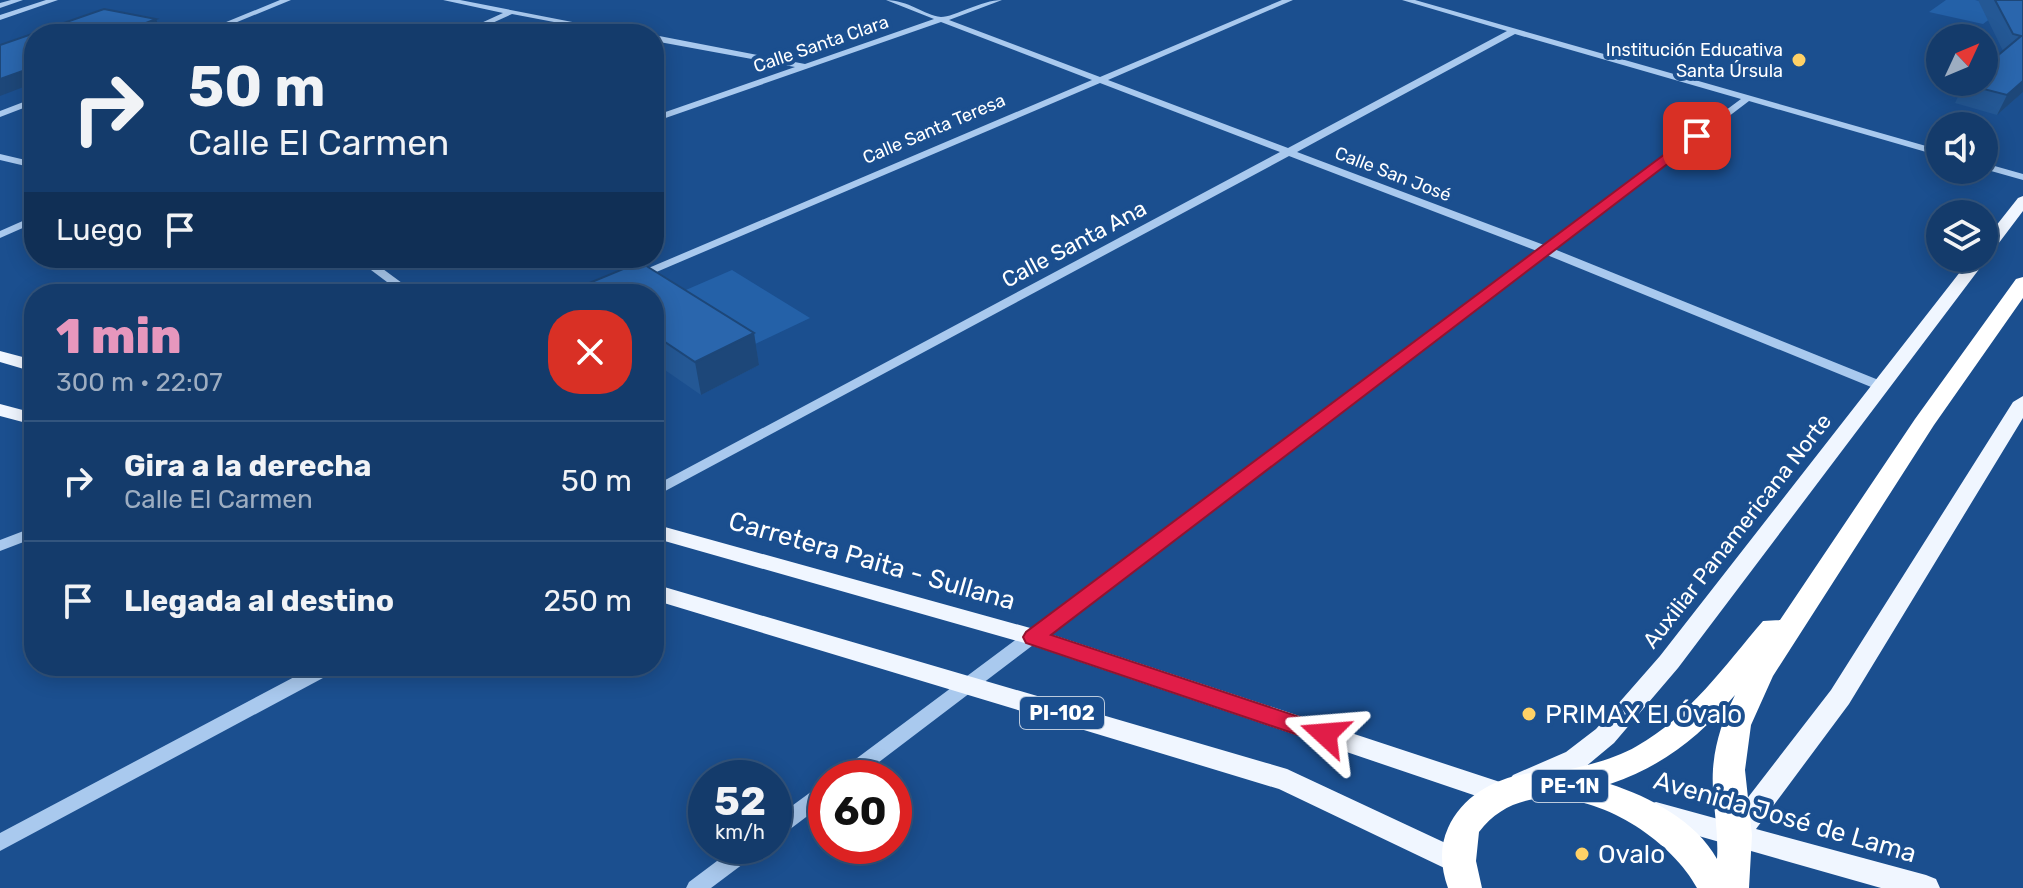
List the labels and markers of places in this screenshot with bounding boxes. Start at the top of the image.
place label: Institución Educativa Santa Úrsula [1606,39,1783,82]
marker: Institución Educativa Santa Úrsula [1790,51,1808,69]
pin [1663,102,1731,170]
place label: PRIMAX El Óvalo [1545,699,1742,730]
marker: PRIMAX El Óvalo [1520,705,1538,723]
place label: Ovalo [1598,839,1665,870]
marker: Ovalo [1573,845,1591,863]

